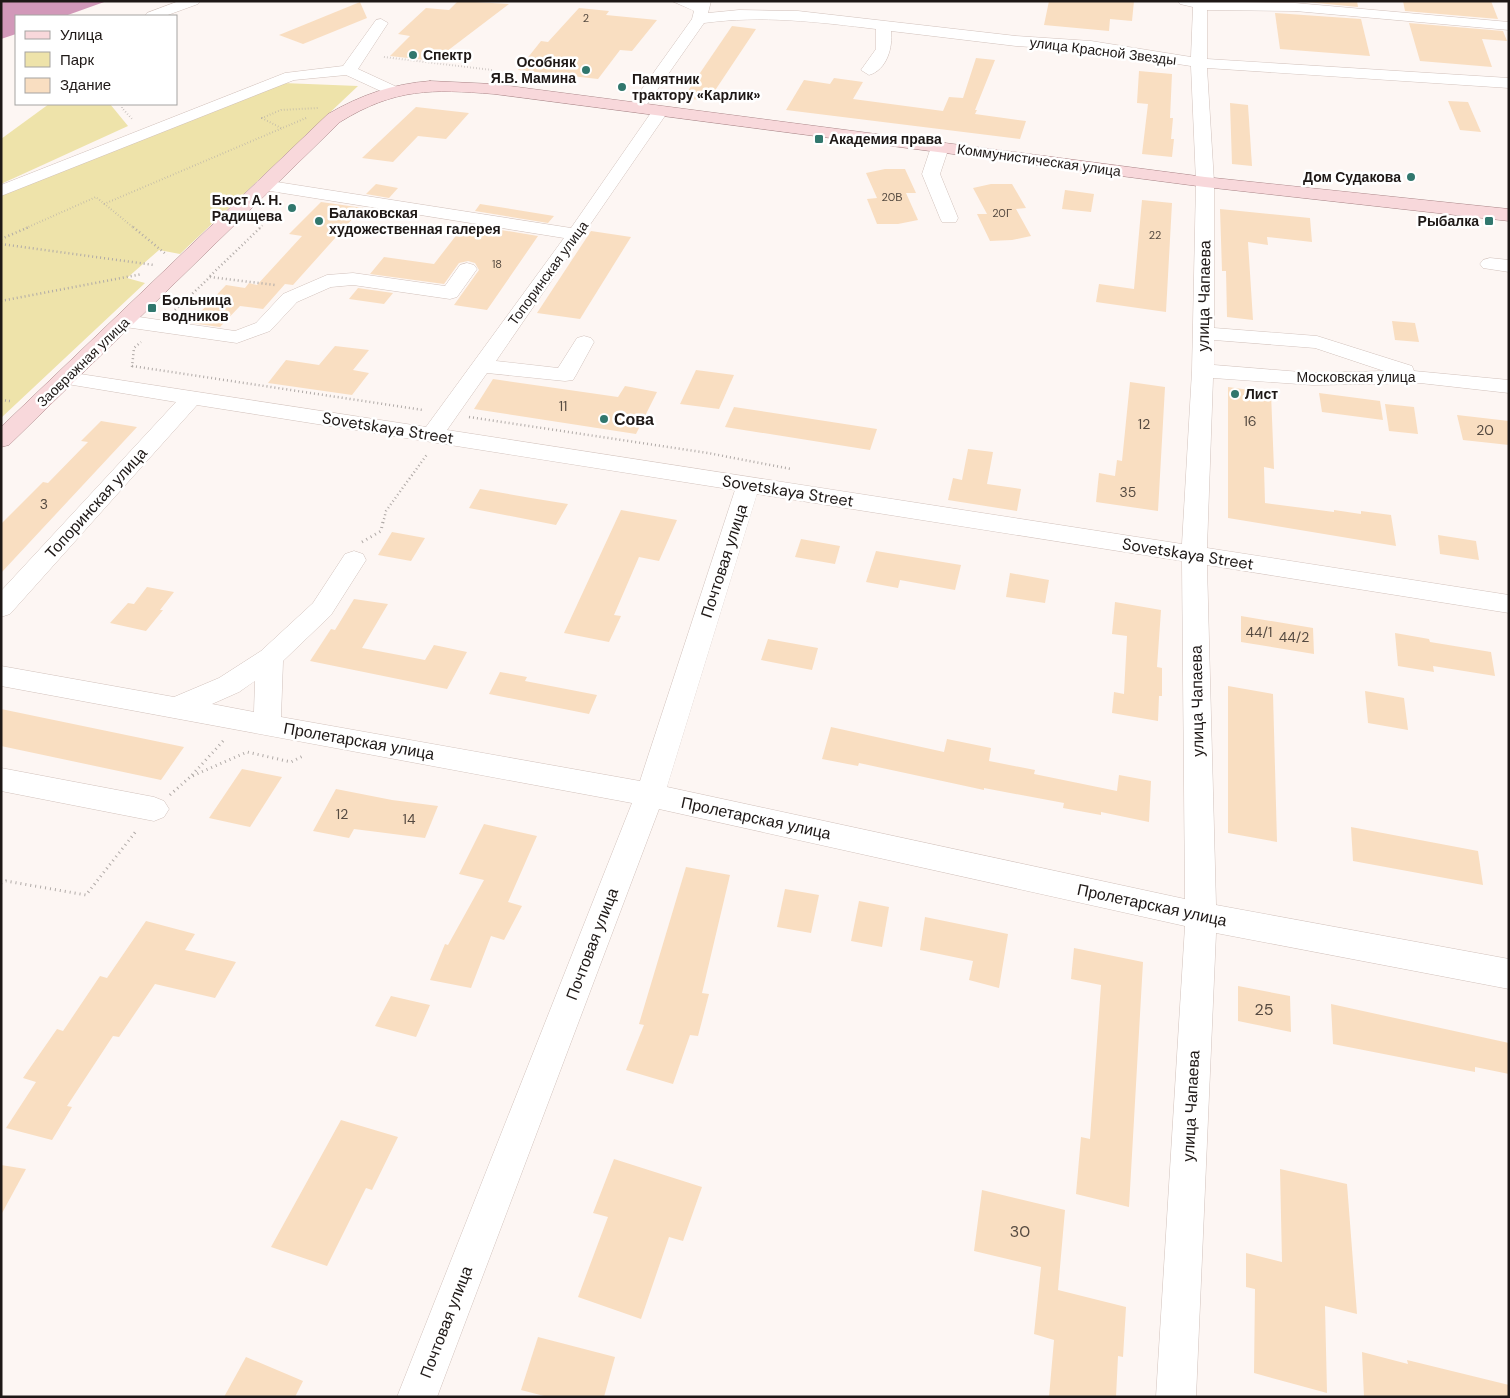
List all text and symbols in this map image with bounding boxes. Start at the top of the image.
house number: 2 [583,11,589,25]
legend [15,15,178,105]
text: Улица [60,25,103,45]
street label: улица Красной Звезды [1029,33,1177,69]
place label: Спектр [423,46,472,64]
marker: Спектр [407,49,419,61]
text: Парк [60,50,94,70]
place label: Особняк Я.В. Мамина [491,53,577,87]
marker: Особняк Я.В. Мамина [580,64,592,76]
place label: Памятник трактору «Карлик» [632,70,760,104]
text: Здание [60,75,111,95]
marker: Памятник трактору «Карлик» [616,81,628,93]
place label: Академия права [829,130,942,148]
marker: Академия права [813,133,825,145]
street label: Коммунистическая улица [956,140,1122,180]
place label: Дом Судакова [1303,168,1401,186]
marker: Дом Судакова [1405,171,1417,183]
house number: 20В [881,190,903,204]
place label: Бюст А. Н. Радищева [212,191,282,225]
marker: Бюст А. Н. Радищева [286,202,298,214]
place label: Балаковская художественная галерея [329,204,501,238]
house number: 20Г [992,206,1012,220]
place label: Рыбалка [1418,212,1479,230]
marker: Балаковская художественная галерея [313,215,325,227]
marker: Рыбалка [1483,215,1495,227]
street label: Топоринская улица [504,217,592,329]
house number: 22 [1149,228,1161,242]
street label: улица Чапаева [1193,240,1215,352]
house number: 18 [492,257,502,271]
place label: Больница водников [162,291,232,325]
marker: Больница водников [146,302,158,314]
street label: Заовражная улица [33,313,133,411]
street label: Московская улица [1297,368,1416,386]
place label: Лист [1245,385,1278,403]
marker: Лист [1229,388,1241,400]
house number: 11 [559,397,567,415]
street label: Sovetskaya Street [321,407,455,449]
place label: Сова [614,409,654,430]
house number: 16 [1243,412,1257,430]
marker: Сова [598,413,610,425]
house number: 12 [1138,415,1150,433]
house number: 20 [1476,421,1494,439]
street label: Топоринская улица [40,443,152,563]
street label: Sovetskaya Street [721,470,855,512]
house number: 35 [1120,483,1136,501]
house number: 3 [40,495,48,513]
street label: Почтовая улица [696,501,752,621]
street label: Sovetskaya Street [1121,533,1255,575]
house number: 44/1 [1246,623,1272,641]
house number: 44/2 [1279,628,1309,646]
street label: улица Чапаева [1186,645,1208,757]
street label: Пролетарская улица [282,717,436,765]
street label: Пролетарская улица [679,792,833,844]
house number: 12 [336,805,348,823]
house number: 14 [403,810,416,828]
street label: Пролетарская улица [1075,879,1229,931]
street label: Почтовая улица [561,885,623,1003]
house number: 25 [1255,999,1273,1020]
street label: улица Чапаева [1178,1050,1204,1162]
house number: 30 [1010,1221,1030,1242]
street label: Почтовая улица [415,1263,477,1381]

